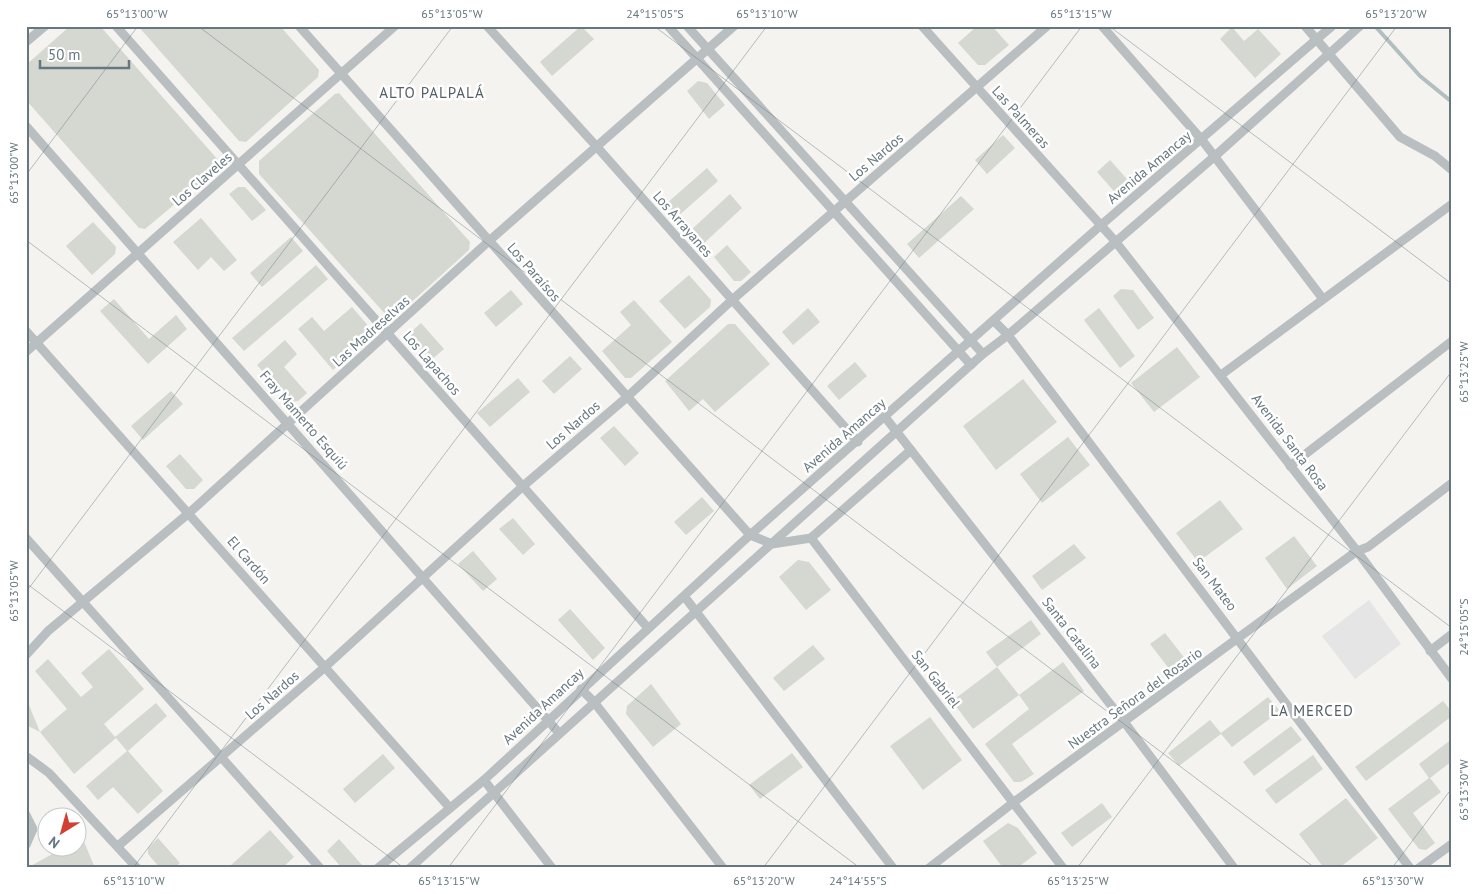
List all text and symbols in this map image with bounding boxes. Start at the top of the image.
text: 65°13'00"W [106,6,168,21]
text: 65°13'05"W [421,6,483,21]
text: 24°15'05"S [626,6,684,21]
text: 65°13'10"W [736,6,798,21]
text: 65°13'15"W [1050,6,1112,21]
text: 65°13'20"W [1365,6,1427,21]
scale bar [40,38,129,70]
text: 50 m [48,45,81,64]
street label: Las Palmeras [988,82,1054,152]
district label: ALTO PALPALÁ [379,83,485,102]
street label: Avenida Amancay [1103,126,1195,207]
street label: Los Nardos [845,129,907,185]
text: 65°13'00"W [6,142,21,204]
street label: Los Claveles [168,148,236,210]
street label: Los Arrayanes [649,187,717,261]
street label: Los Paraísos [503,239,565,305]
street label: Las Madreselvas [329,292,413,370]
street label: Los Lapachos [399,327,465,399]
text: 65°13'25"W [1456,341,1471,403]
street label: Fray Mamerto Esquiú [256,367,352,473]
street label: Avenida Santa Rosa [1248,390,1332,494]
street label: Avenida Amancay [799,394,890,476]
street label: Los Nardos [542,397,604,453]
street label: El Cardón [223,532,275,588]
street label: San Mateo [1189,553,1241,615]
text: 65°13'05"W [6,560,21,622]
street label: Santa Catalina [1038,593,1106,673]
text: 24°15'05"S [1456,598,1471,656]
street label: Nuestra Señora del Rosario [1064,643,1206,753]
street label: San Gabriel [908,646,964,712]
street label: Avenida Amancay [499,663,588,748]
street label: Los Nardos [241,667,303,723]
district label: LA MERCED [1270,701,1354,720]
text: 65°13'30"W [1456,759,1471,821]
north arrow [38,806,88,856]
text: N [45,832,63,852]
text: 65°13'10"W [103,873,165,888]
text: 65°13'15"W [418,873,480,888]
text: 65°13'20"W [733,873,795,888]
text: 24°14'55"S [829,873,887,888]
text: 65°13'25"W [1047,873,1109,888]
text: 65°13'30"W [1362,873,1424,888]

